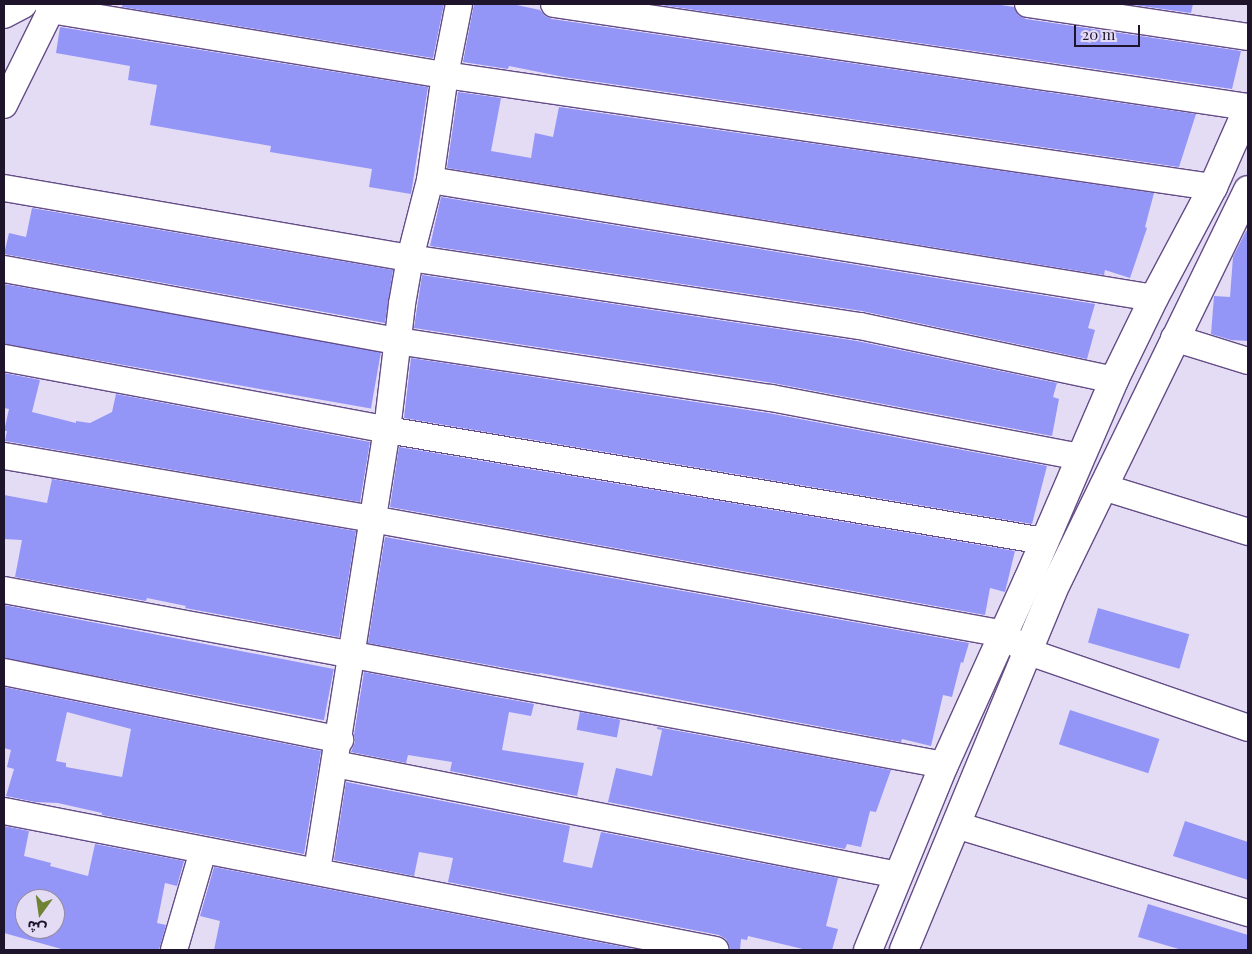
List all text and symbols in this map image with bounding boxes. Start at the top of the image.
scale bar [1077,15,1143,47]
text: 20 m [1082,24,1115,44]
north arrow [15,889,65,939]
text: ش [25,917,48,940]

